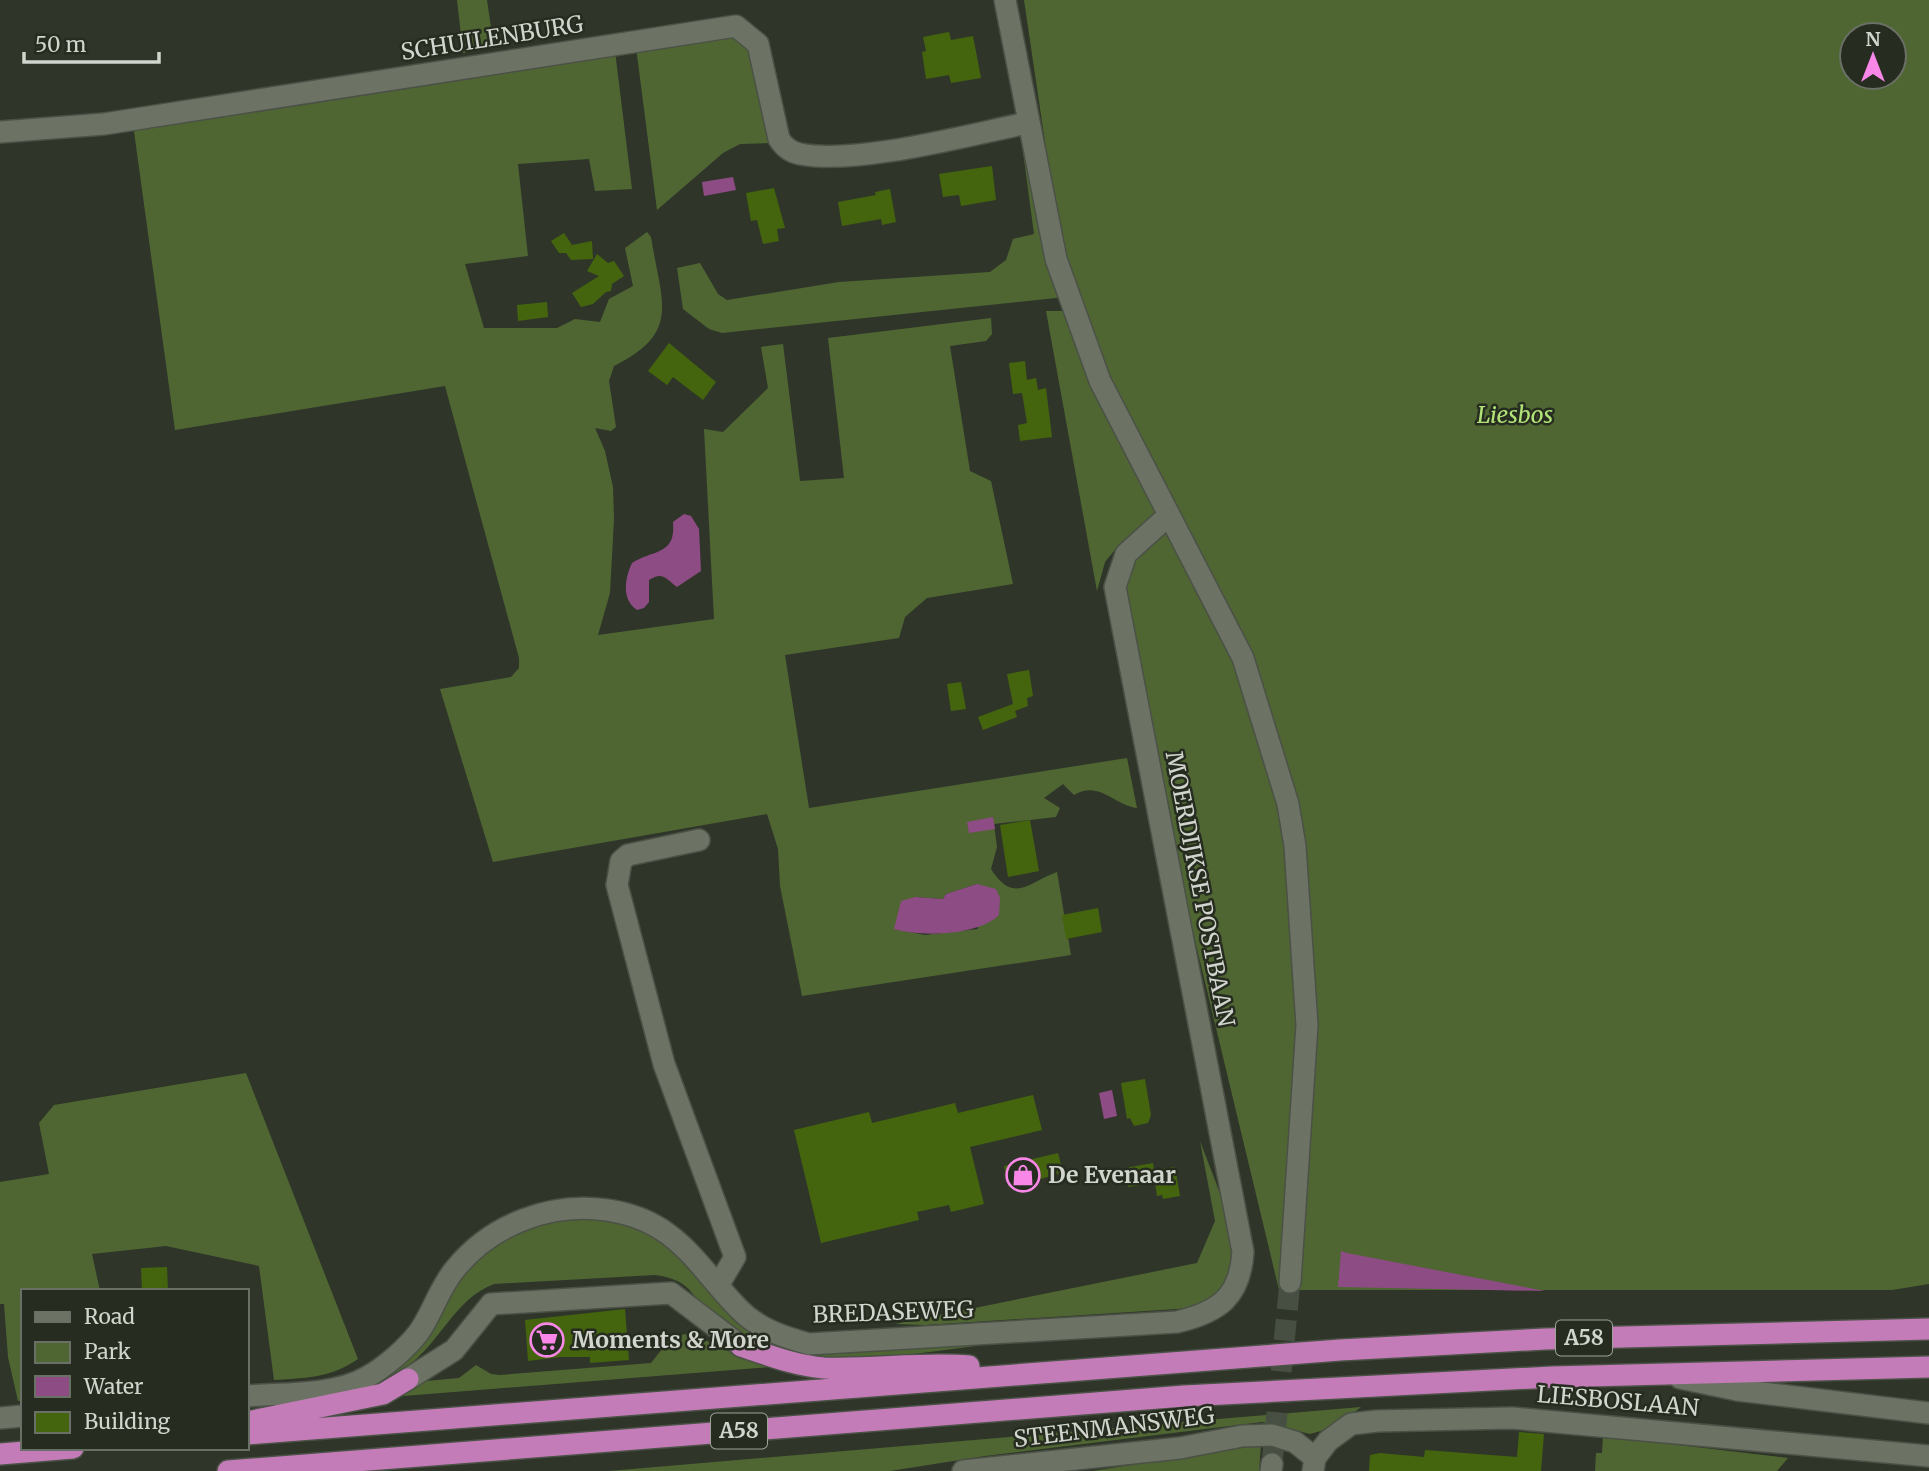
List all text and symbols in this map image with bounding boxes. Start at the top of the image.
street label: SCHUILENBURG [399,9,586,66]
scale bar [24,21,159,65]
north arrow [1838,21,1908,91]
text: N [1865,27,1881,51]
text: 50 m [35,31,86,58]
park label: Liesbos [1477,400,1553,429]
street label: MOERDIJKSE POSTBAAN [1160,749,1241,1029]
shop icon: De Evenaar [1004,1156,1042,1194]
place label: De Evenaar [1048,1160,1176,1189]
legend [21,1289,248,1450]
street label: BREDASEWEG [812,1294,974,1329]
text: Road [84,1303,135,1330]
road number: A58 [1556,1320,1612,1356]
supermarket icon: Moments & More [528,1321,566,1359]
place label: Moments & More [572,1325,769,1354]
text: Park [84,1338,131,1365]
text: Water [83,1373,143,1400]
street label: LIESBOSLAAN [1536,1379,1701,1422]
street label: STEENMANSWEG [1012,1400,1216,1453]
text: Building [84,1408,171,1435]
road number: A58 [711,1414,767,1448]

